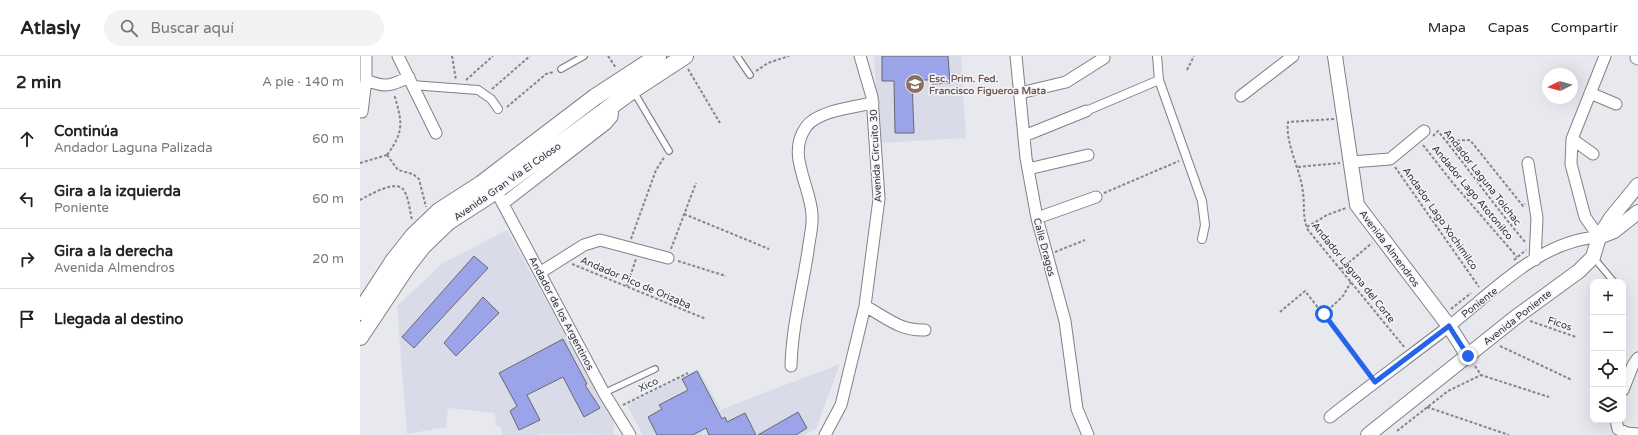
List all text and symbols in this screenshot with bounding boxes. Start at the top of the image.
search box [104,10,384,46]
text: Atlasly [20,17,80,39]
icon: search [118,17,140,39]
text: Buscar aquí [150,19,234,37]
text: Mapa [1428,19,1466,36]
text: Capas [1488,19,1529,36]
text: Compartir [1551,19,1618,36]
north arrow [1542,68,1578,104]
text: 2 min [16,72,61,93]
school or university icon: Esc. Prim. Fed. Francisco Figueroa Mata [904,73,926,95]
place label: Esc. Prim. Fed. Francisco Figueroa Mata [929,73,1046,97]
text: A pie · 140 m [262,74,344,90]
street label: Avenida Circuito 30 [868,109,884,203]
text: Continúa [54,122,118,140]
street label: Andador Laguna Tolchac [1441,127,1523,228]
icon: ahead [16,128,38,150]
text: 60 m [312,131,344,147]
text: Andador Laguna Palizada [54,140,213,156]
street label: Avenida Gran Vía El Coloso [452,140,564,223]
street label: Andador Lago Atotonilco [1429,143,1515,242]
street label: Andador Lago Xochimilco [1400,165,1480,272]
text: Gira a la izquierda [54,182,181,200]
icon: left [16,188,38,210]
text: 60 m [312,191,344,207]
text: Poniente [54,200,109,216]
street label: Avenida Almendros [1356,208,1422,289]
street label: Calle Dragos [1030,217,1058,278]
street label: Andador Laguna del Corte [1309,220,1398,325]
text: Gira a la derecha [54,242,173,260]
icon: right [16,248,38,270]
text: 20 m [312,251,344,267]
street label: Andador Pico de Orizaba [579,254,693,312]
street label: Andador de los Argentinos [526,255,596,373]
text: Avenida Almendros [54,260,175,276]
map controls [1590,279,1626,423]
button: + [1590,279,1626,315]
street label: Poniente [1459,285,1500,321]
street label: Avenida Poniente [1481,287,1554,348]
route start [1315,305,1333,323]
icon: arrive [16,308,38,330]
text: Llegada al destino [54,310,183,328]
street label: Ficos [1546,314,1573,334]
button: − [1590,315,1626,351]
route end [1459,347,1477,365]
button: locate [1590,351,1626,387]
street label: Xico [637,375,660,395]
button: layers [1590,387,1626,423]

